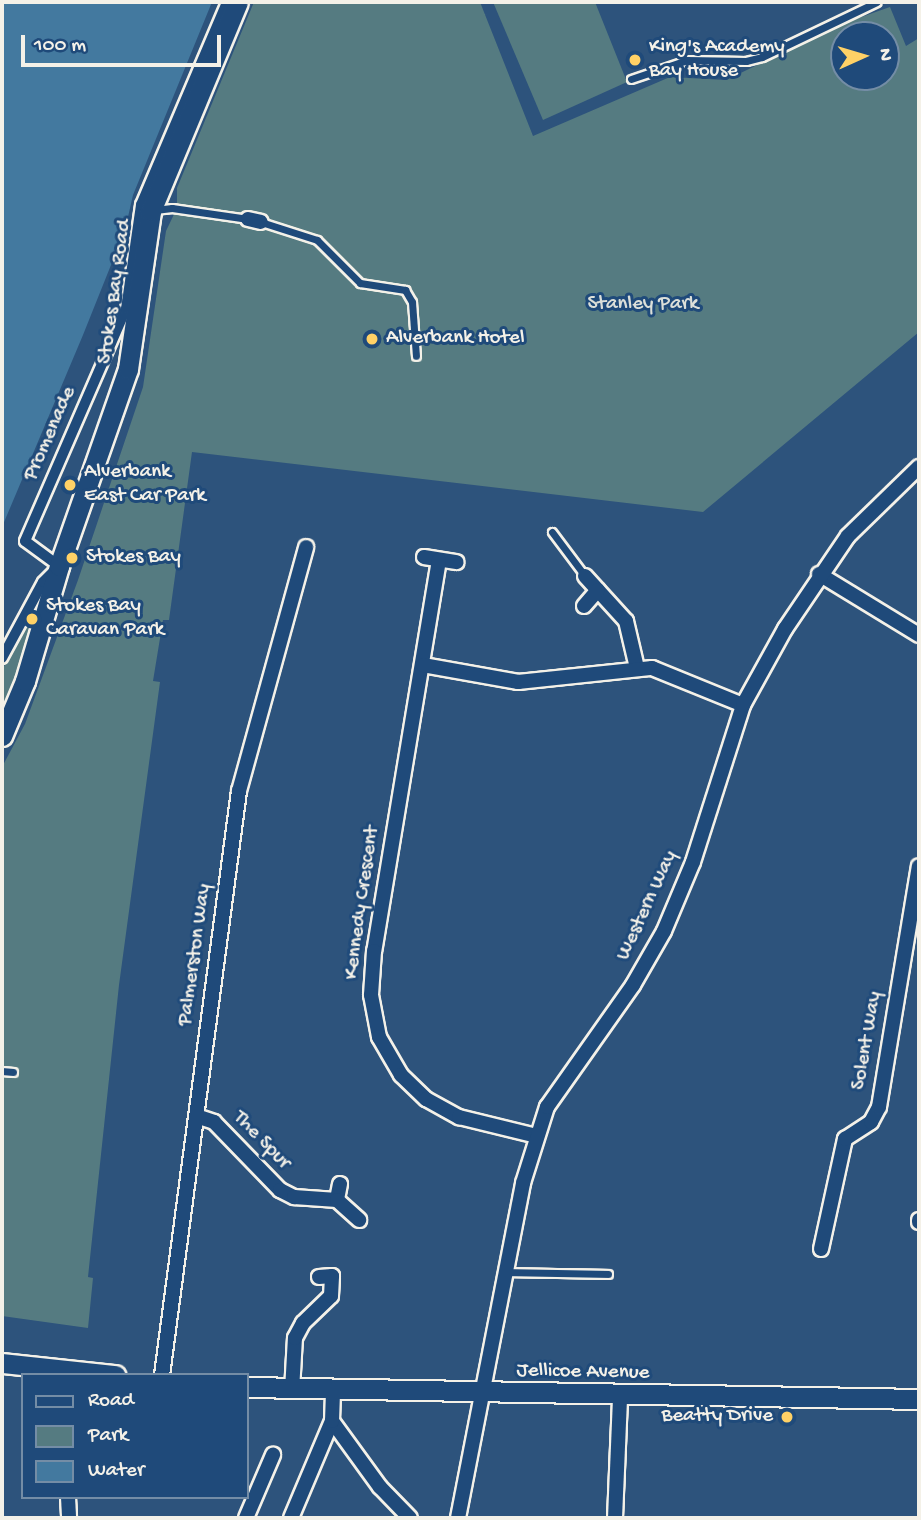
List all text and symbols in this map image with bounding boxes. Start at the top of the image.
scale bar [24,21,224,65]
north arrow [830,21,900,91]
text: 100 m [34,34,86,59]
place label: King's Academy Bay House [649,35,785,85]
text: N [873,48,896,62]
marker: King's Academy Bay House [627,52,643,68]
street label: Stokes Bay Road [93,218,139,366]
park label: Stanley Park [588,292,698,318]
place label: Alverbank Hotel [386,326,525,352]
marker: Alverbank Hotel [364,331,380,347]
street label: Promenade [19,383,83,485]
place label: Alverbank East Car Park [84,460,206,510]
marker: Alverbank East Car Park [62,477,78,493]
place label: Stokes Bay [86,545,181,571]
marker: Stokes Bay [64,550,80,566]
place label: Stokes Bay Caravan Park [46,594,164,644]
marker: Stokes Bay Caravan Park [24,611,40,627]
street label: Kennedy Crescent [340,825,386,981]
street label: Western Way [612,847,684,965]
street label: Palmerston Way [174,882,218,1028]
street label: Solent Way [847,990,889,1092]
street label: The Spur [227,1106,295,1176]
street label: Jellicoe Avenue [516,1359,650,1387]
legend [21,1373,248,1499]
text: Road [88,1389,134,1414]
place label: Beatty Drive [662,1404,773,1430]
marker: Beatty Drive [779,1409,795,1425]
text: Park [88,1424,128,1449]
text: Water [88,1459,144,1484]

